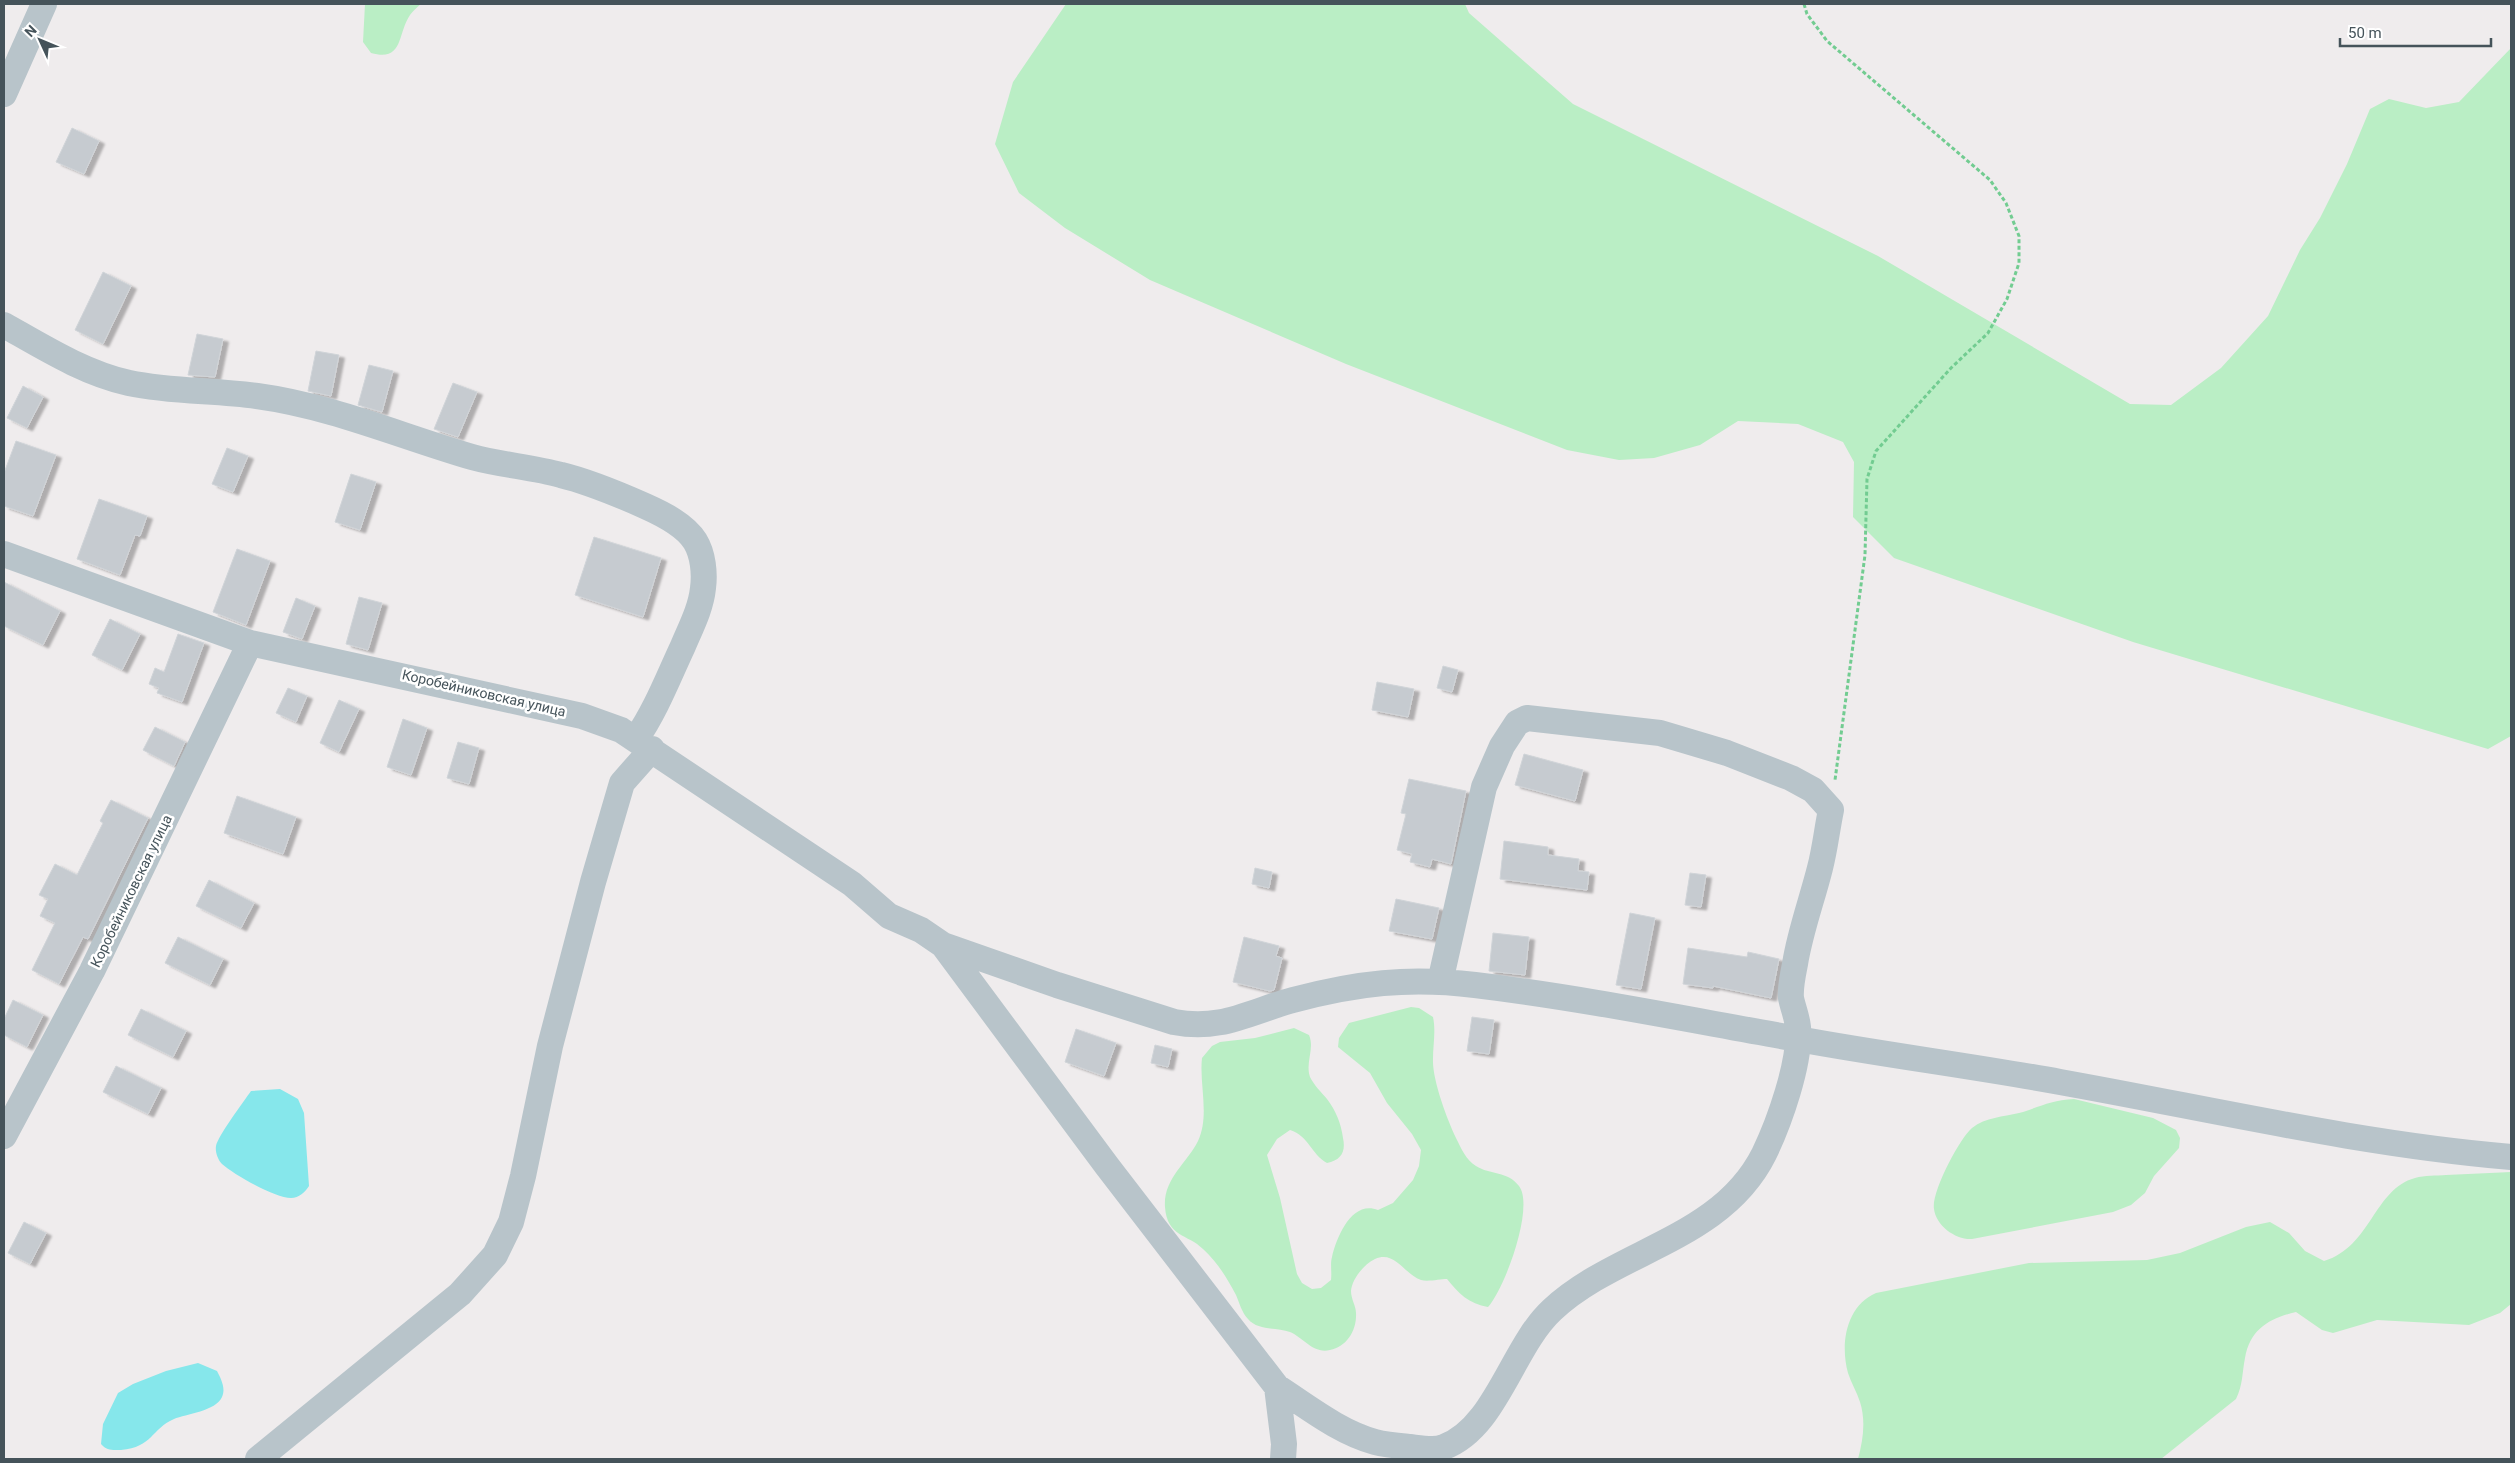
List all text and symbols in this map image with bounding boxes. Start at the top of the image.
north arrow [15,15,65,65]
scale bar [2340,15,2491,47]
text: N [21,22,40,40]
text: 50 m [2348,24,2382,42]
street label: Коробейниковская улица [401,666,567,720]
street label: Коробейниковская улица [87,812,175,970]

